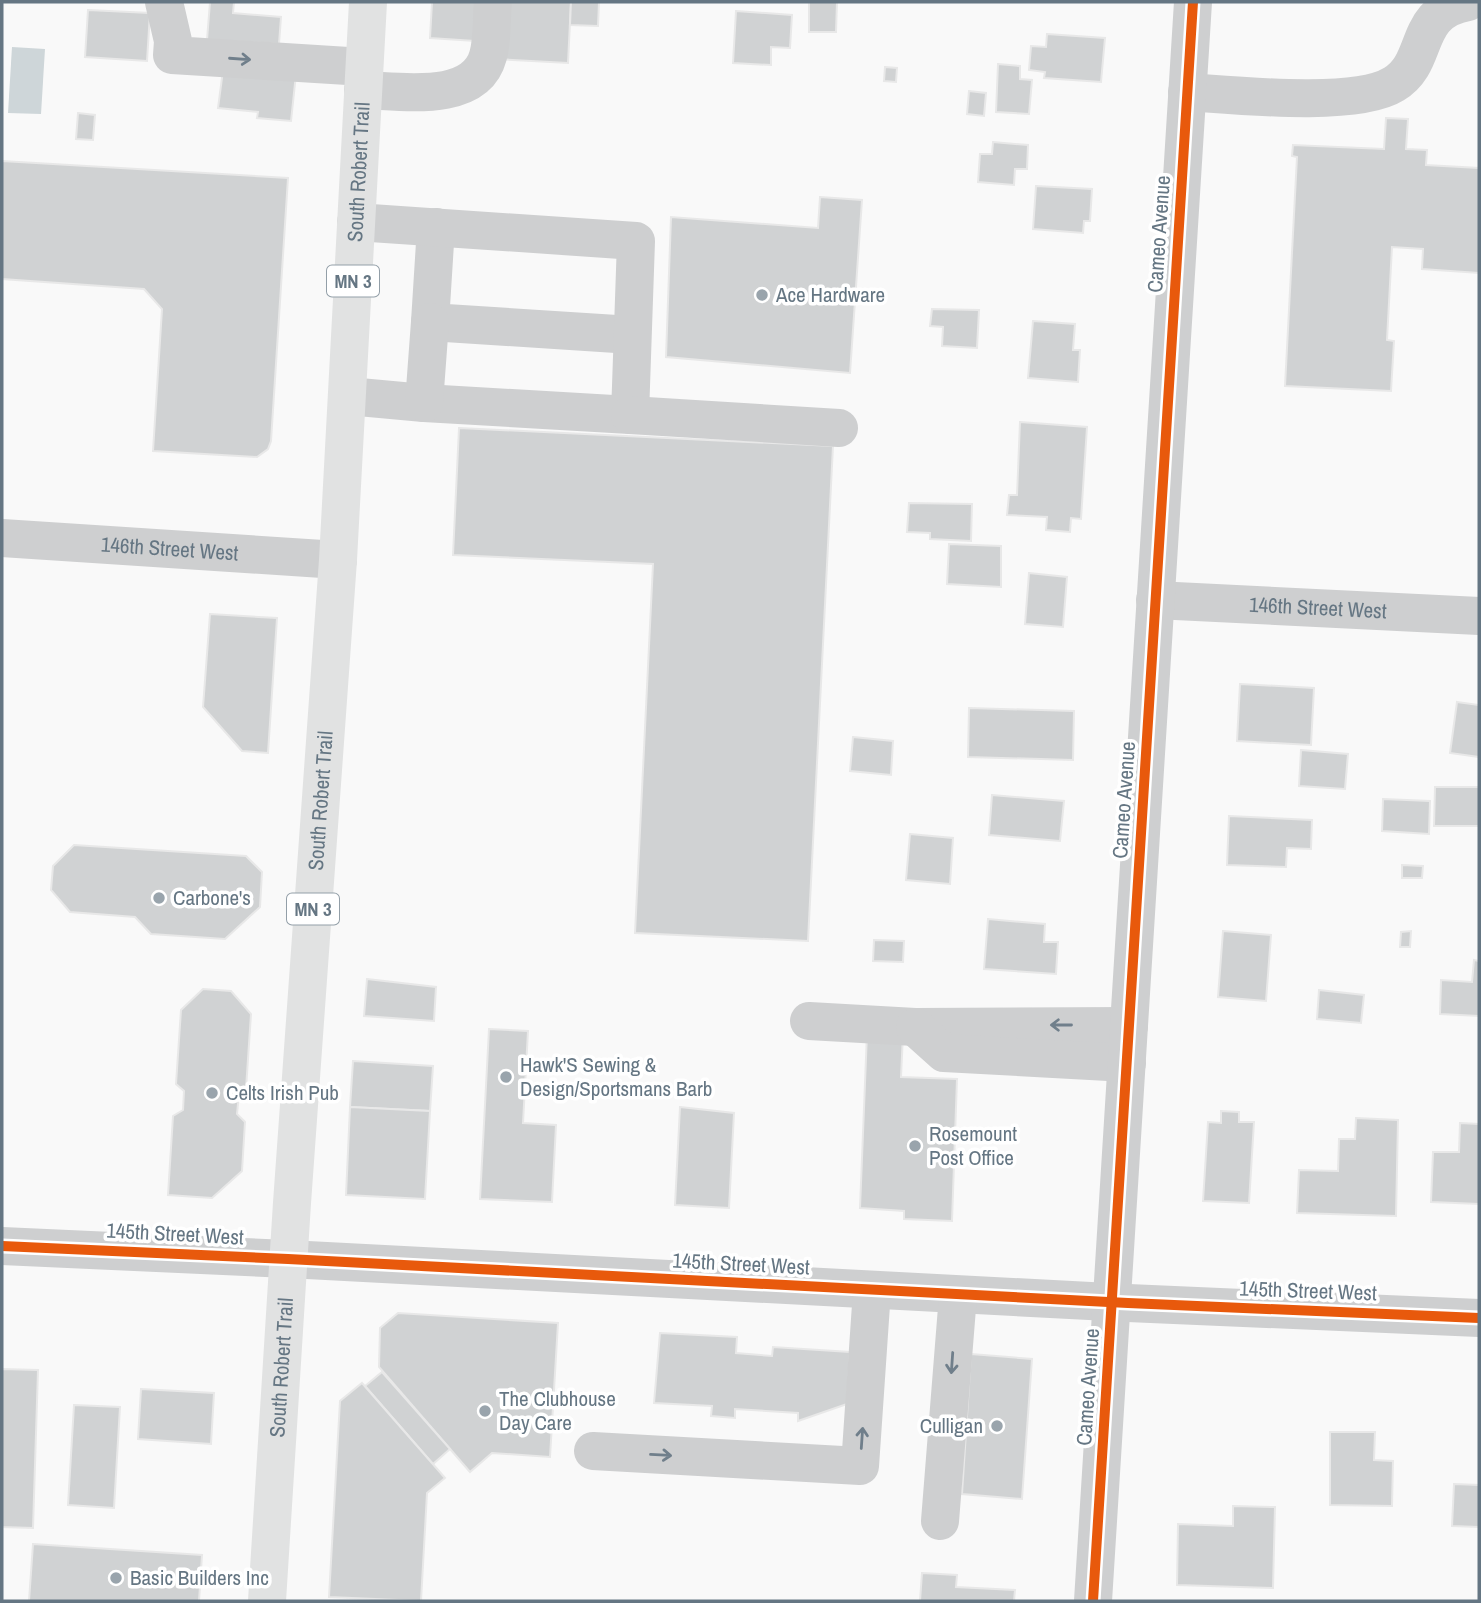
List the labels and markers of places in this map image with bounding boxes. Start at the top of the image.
place label: Ace Hardware [775,280,885,309]
marker: Ace Hardware [754,287,770,303]
place label: Carbone's [173,883,251,912]
marker: Carbone's [151,890,167,906]
place label: Hawk'S Sewing & Design/Sportsmans Barb [520,1050,712,1103]
marker: Hawk'S Sewing & Design/Sportsmans Barb [498,1069,514,1085]
place label: Celts Irish Pub [226,1078,339,1107]
marker: Celts Irish Pub [204,1085,220,1101]
place label: Rosemount Post Office [929,1119,1017,1172]
marker: Rosemount Post Office [907,1138,923,1154]
place label: The Clubhouse Day Care [499,1384,616,1437]
marker: The Clubhouse Day Care [477,1403,493,1419]
place label: Culligan [920,1411,983,1440]
marker: Culligan [989,1418,1005,1434]
place label: Basic Builders Inc [130,1563,269,1592]
marker: Basic Builders Inc [108,1570,124,1586]

